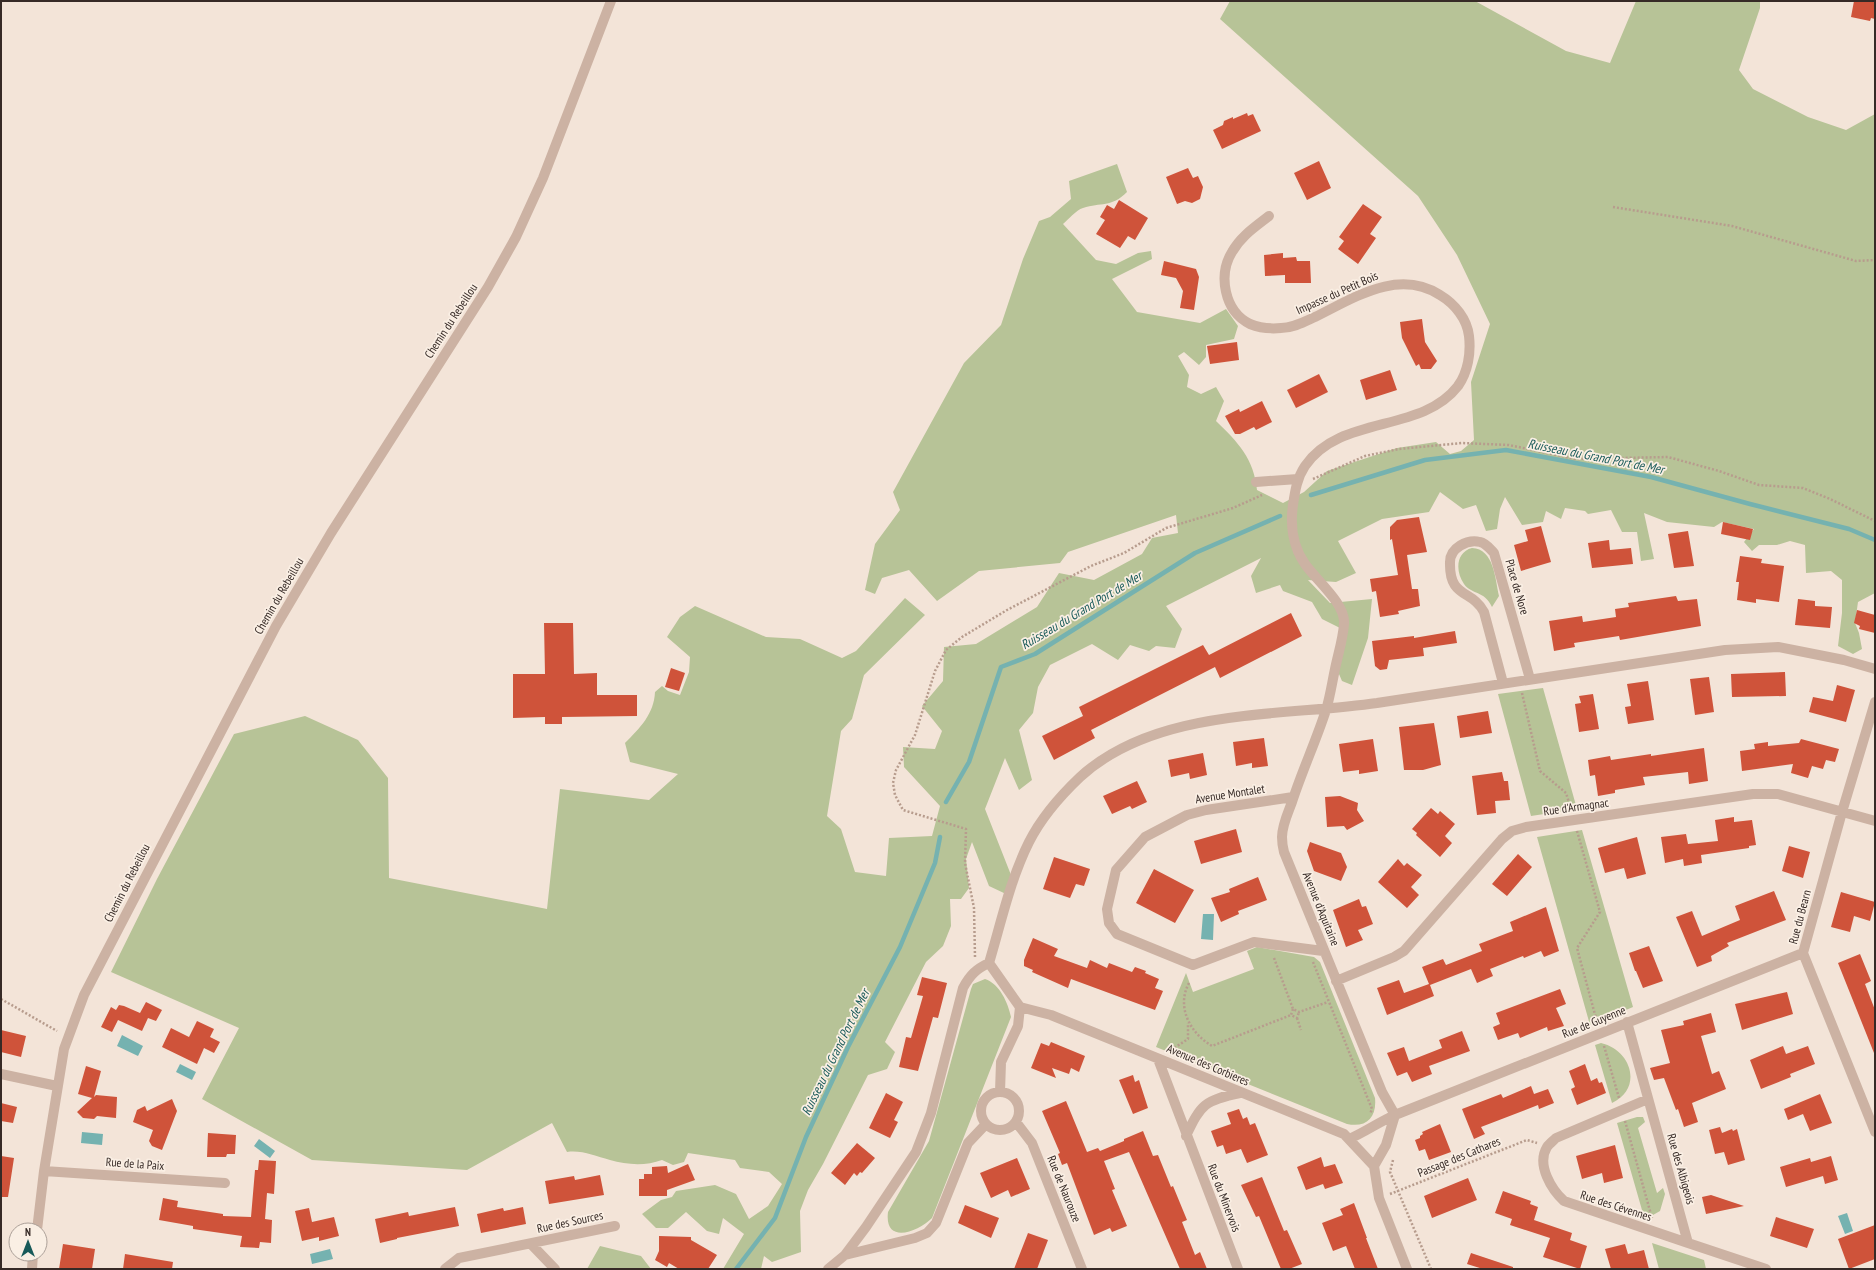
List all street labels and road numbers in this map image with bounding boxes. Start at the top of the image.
street label: Impasse du Petit Bois [1293,268,1380,317]
street label: Chemin du Rebeillou [421,281,480,361]
street label: Chemin du Rebeillou [251,555,307,637]
street label: Place de Nore [1502,557,1533,616]
street label: Avenue Montalet [1194,781,1266,806]
street label: Rue d'Armagnac [1542,794,1610,819]
street label: Chemin du Rebeillou [100,841,153,924]
street label: Avenue d'Aquitaine [1300,870,1343,948]
street label: Rue du Bearn [1785,888,1814,946]
street label: Rue de Guyenne [1560,1002,1628,1041]
street label: Avenue des Corbieres [1165,1040,1252,1089]
street label: Rue des Albigeois [1664,1132,1699,1206]
street label: Passage des Cathares [1415,1133,1502,1180]
street label: Rue de Naurouze [1044,1153,1085,1224]
street label: Rue de la Paix [105,1154,165,1173]
street label: Rue du Minervois [1205,1162,1244,1234]
street label: Rue des Cévennes [1579,1187,1654,1224]
street label: Rue des Sources [536,1207,604,1236]

